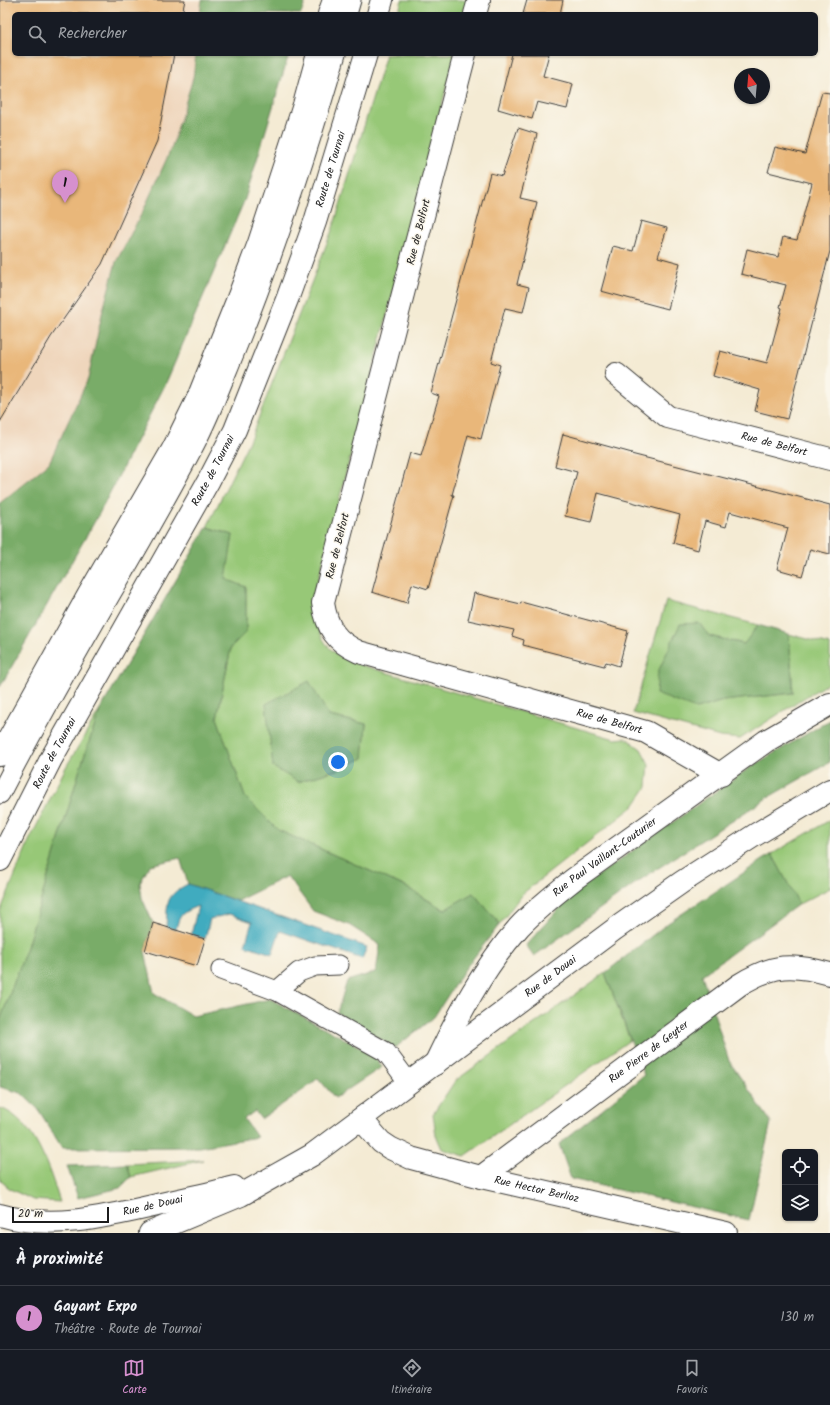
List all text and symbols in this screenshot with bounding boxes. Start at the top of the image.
search box [12,12,818,56]
text: Rechercher [58,22,126,46]
icon: search [26,23,48,45]
north arrow [734,68,770,104]
street label: Route de Tournai [311,129,351,210]
pin: 1 [52,170,78,203]
street label: Rue de Belfort [402,196,436,267]
street label: Rue de Belfort [739,427,810,462]
street label: Route de Tournai [187,432,240,510]
street label: Rue de Belfort [321,510,355,581]
street label: Rue de Belfort [574,704,645,740]
street label: Route de Tournai [28,714,82,792]
your location [328,752,348,772]
street label: Rue Paul Vaillant-Couturier [549,812,662,902]
street label: Rue de Douai [521,951,581,1002]
street label: Rue Pierre de Geyter [605,1016,694,1088]
map controls [782,1149,818,1221]
button: locate [782,1149,818,1185]
street label: Rue Hector Berlioz [492,1171,581,1208]
button: layers [782,1185,818,1221]
street label: Rue de Douai [121,1190,185,1221]
scale bar [12,1205,109,1224]
text: 20 m [18,1205,43,1223]
text: À proximité [16,1246,103,1273]
text: Gayant Expo [54,1295,137,1319]
text: 1 [27,1307,31,1328]
text: 130 m [780,1307,814,1328]
text: Théâtre · Route de Tournai [54,1319,201,1340]
tab: Carte [122,1357,147,1399]
tab: Itinéraire [391,1357,432,1399]
tab: Favoris [676,1357,708,1399]

